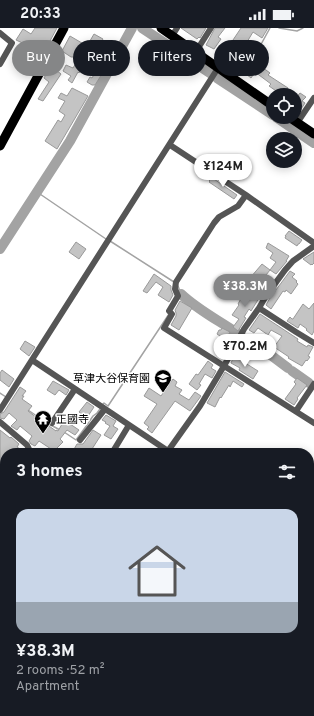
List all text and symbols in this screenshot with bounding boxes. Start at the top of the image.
text: 20:33 [20,5,61,24]
chip: Buy [12,40,65,76]
chip: Rent [73,40,130,76]
chip: Filters [138,40,206,76]
chip: New [214,40,269,76]
map controls [266,88,302,168]
button: locate [266,88,302,124]
button: layers [266,132,302,168]
pin: ¥124M [195,154,251,188]
text: ¥124M [203,159,243,175]
pin: ¥38.3M [212,274,278,308]
text: ¥38.3M [223,279,268,295]
pin: ¥70.2M [212,334,278,368]
text: ¥70.2M [222,339,268,355]
school or university icon: 草津大谷保育園 [153,368,173,393]
place label: 草津大谷保育園 [73,372,150,386]
temple icon: 正國寺 [33,409,53,434]
place label: 正國寺 [56,413,89,427]
text: 3 homes [16,461,83,483]
icon: filters [276,461,298,483]
icon: home [121,535,193,607]
text: ¥38.3M [16,641,75,663]
text: 2 rooms · 52 m² [16,663,104,679]
text: Apartment [16,679,79,695]

